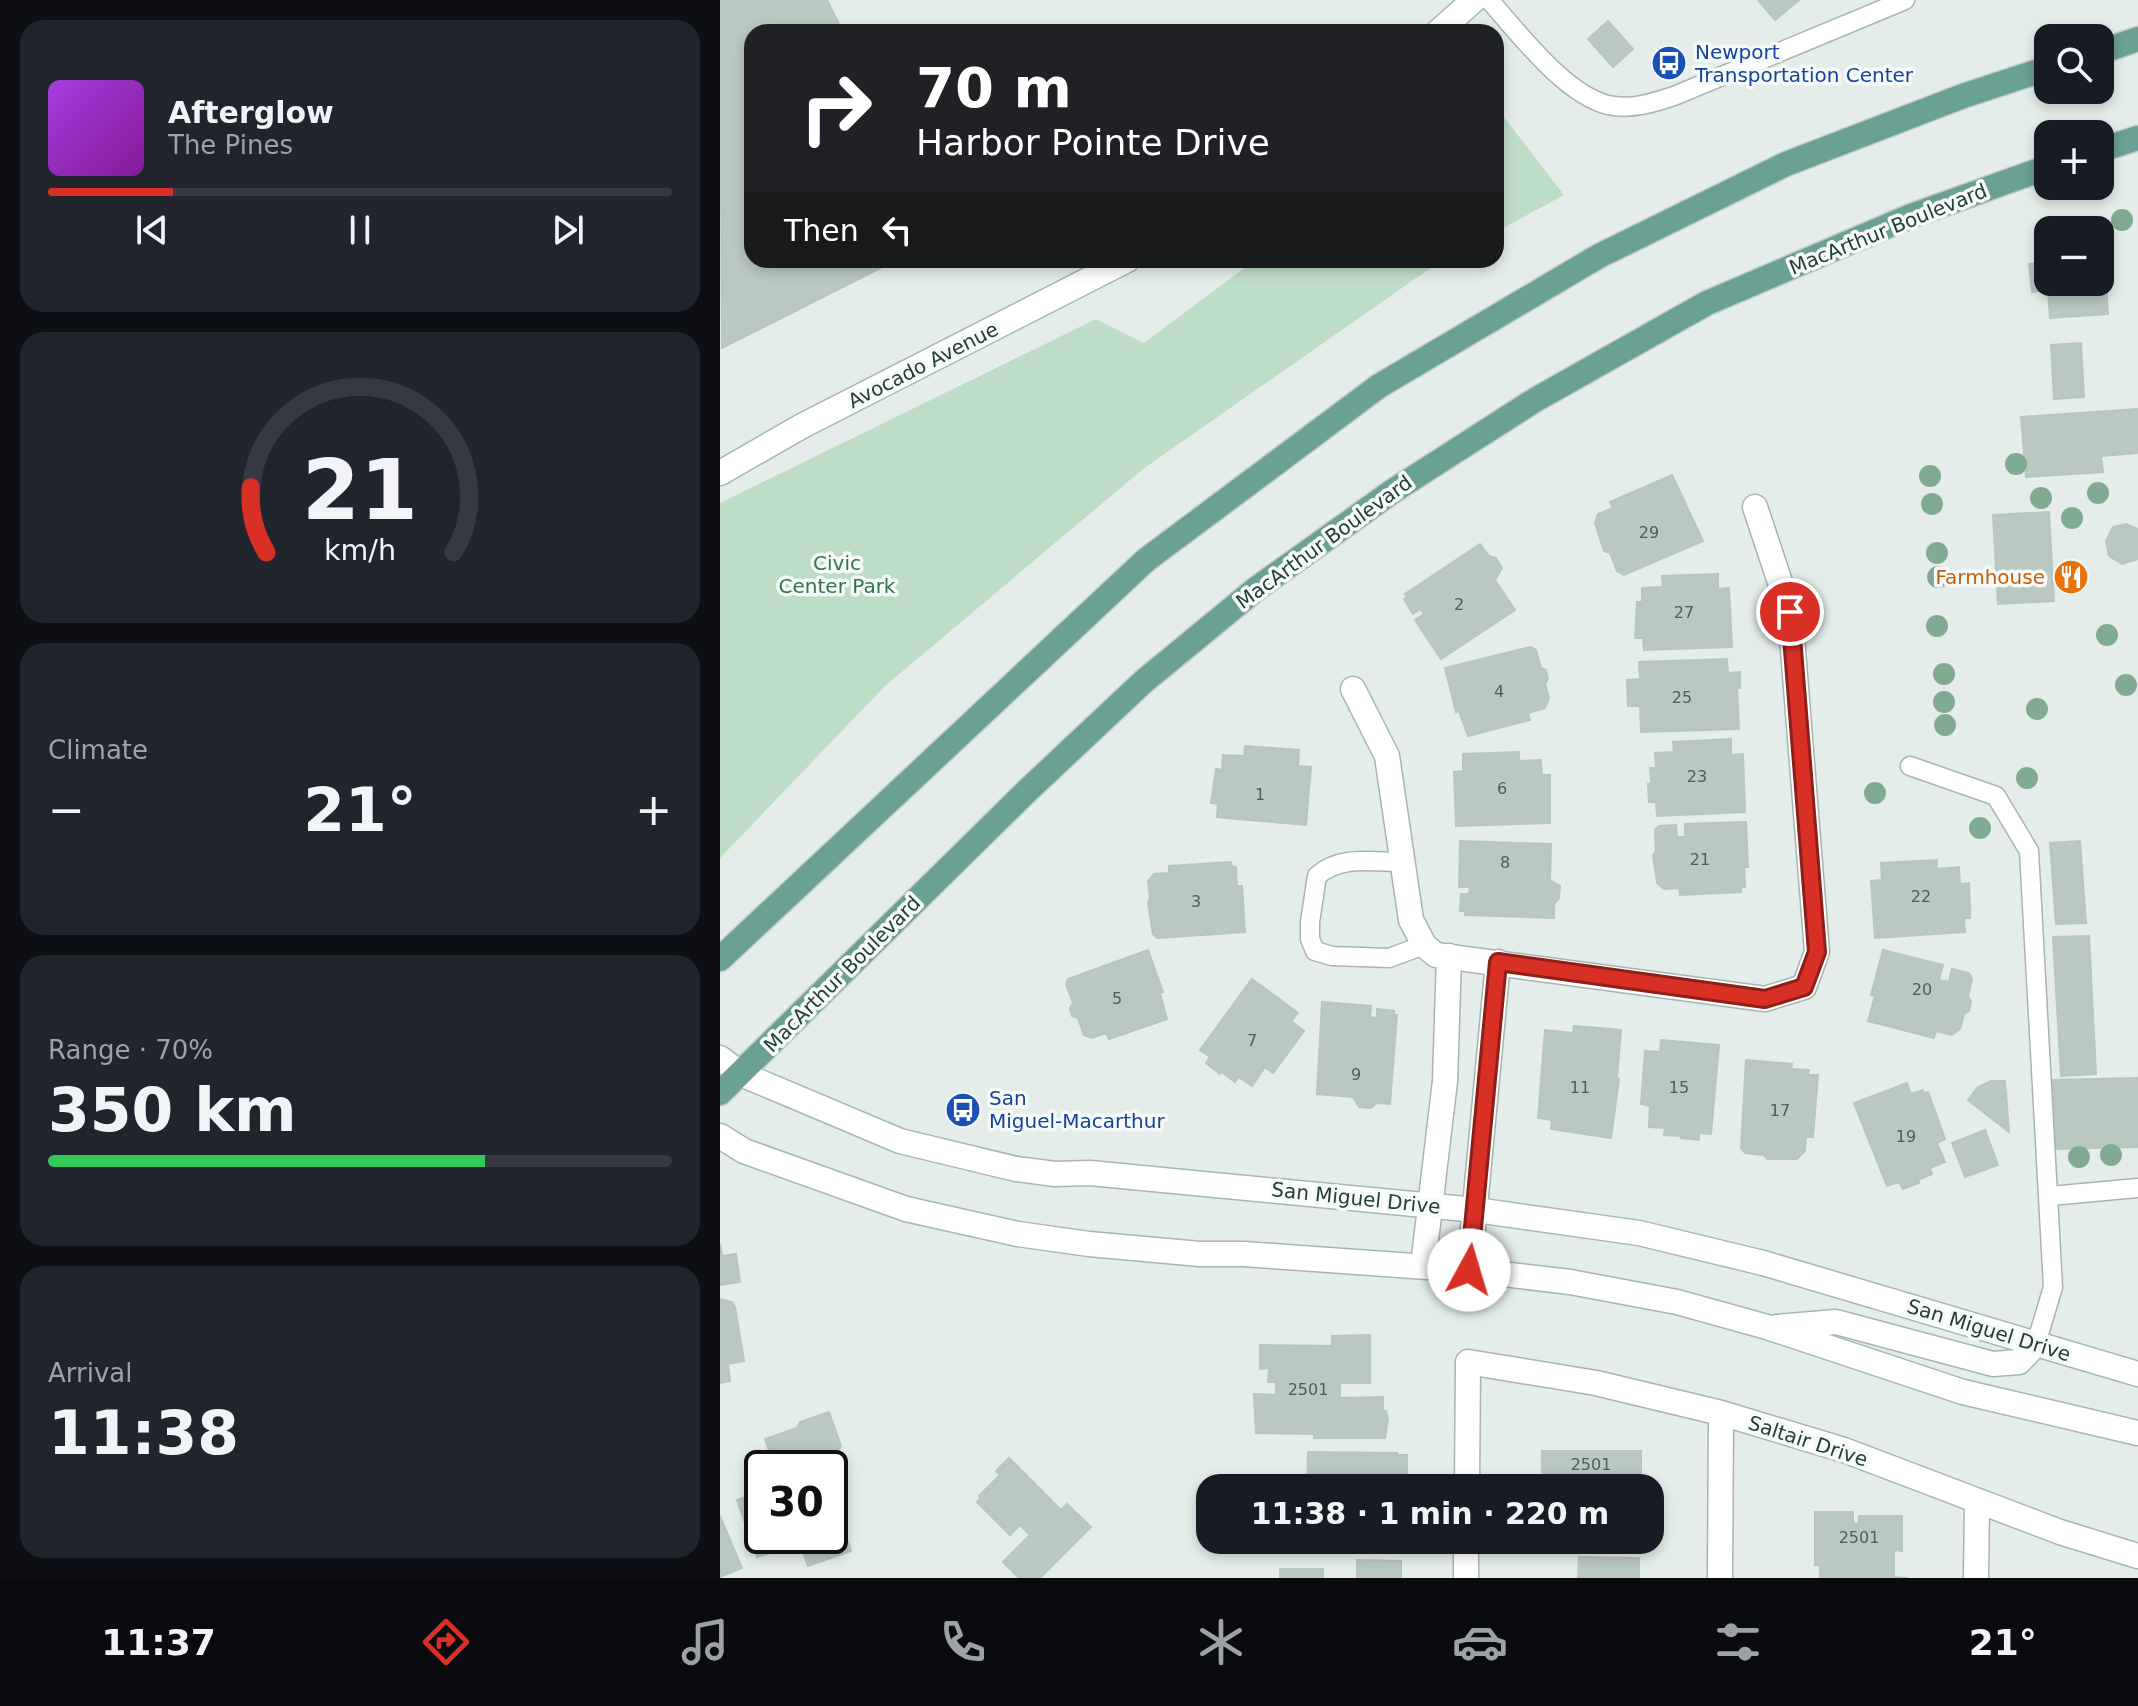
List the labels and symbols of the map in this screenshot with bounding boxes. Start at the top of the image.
place label: Newport Transportation Center [1694,40,1914,87]
bus stop icon: Newport Transportation Center [1650,44,1688,82]
street label: MacArthur Boulevard [1786,178,1990,280]
street label: Avocado Avenue [844,317,1002,413]
street label: MacArthur Boulevard [1231,470,1417,614]
house number: 29 [1639,523,1659,542]
park label: Civic Center Park [779,551,896,598]
restaurant icon: Farmhouse [2052,558,2090,596]
place label: Farmhouse [1935,565,2045,589]
pin [1756,578,1824,646]
house number: 2 [1454,595,1464,614]
house number: 27 [1674,603,1694,622]
house number: 4 [1494,682,1504,701]
house number: 25 [1672,688,1692,707]
house number: 23 [1687,767,1707,786]
house number: 6 [1497,779,1507,798]
house number: 1 [1255,785,1265,804]
house number: 21 [1690,850,1710,869]
house number: 8 [1500,853,1510,872]
house number: 22 [1911,887,1931,906]
street label: MacArthur Boulevard [759,891,925,1057]
house number: 3 [1191,892,1201,911]
house number: 20 [1912,980,1932,999]
house number: 5 [1112,989,1122,1008]
house number: 7 [1247,1031,1257,1050]
house number: 9 [1351,1065,1361,1084]
house number: 11 [1570,1078,1590,1097]
house number: 15 [1669,1078,1689,1097]
place label: San Miguel-Macarthur [989,1086,1165,1133]
bus stop icon: San Miguel-Macarthur [944,1091,982,1129]
house number: 17 [1770,1101,1790,1120]
house number: 19 [1896,1127,1916,1146]
street label: San Miguel Drive [1270,1177,1442,1219]
position arrow [1427,1228,1511,1312]
street label: San Miguel Drive [1904,1294,2074,1366]
house number: 2501 [1288,1380,1328,1399]
street label: Saltair Drive [1745,1410,1871,1472]
speed limit sign: 30 [744,1450,848,1554]
house number: 2501 [1571,1455,1611,1474]
house number: 2501 [1839,1528,1879,1547]

